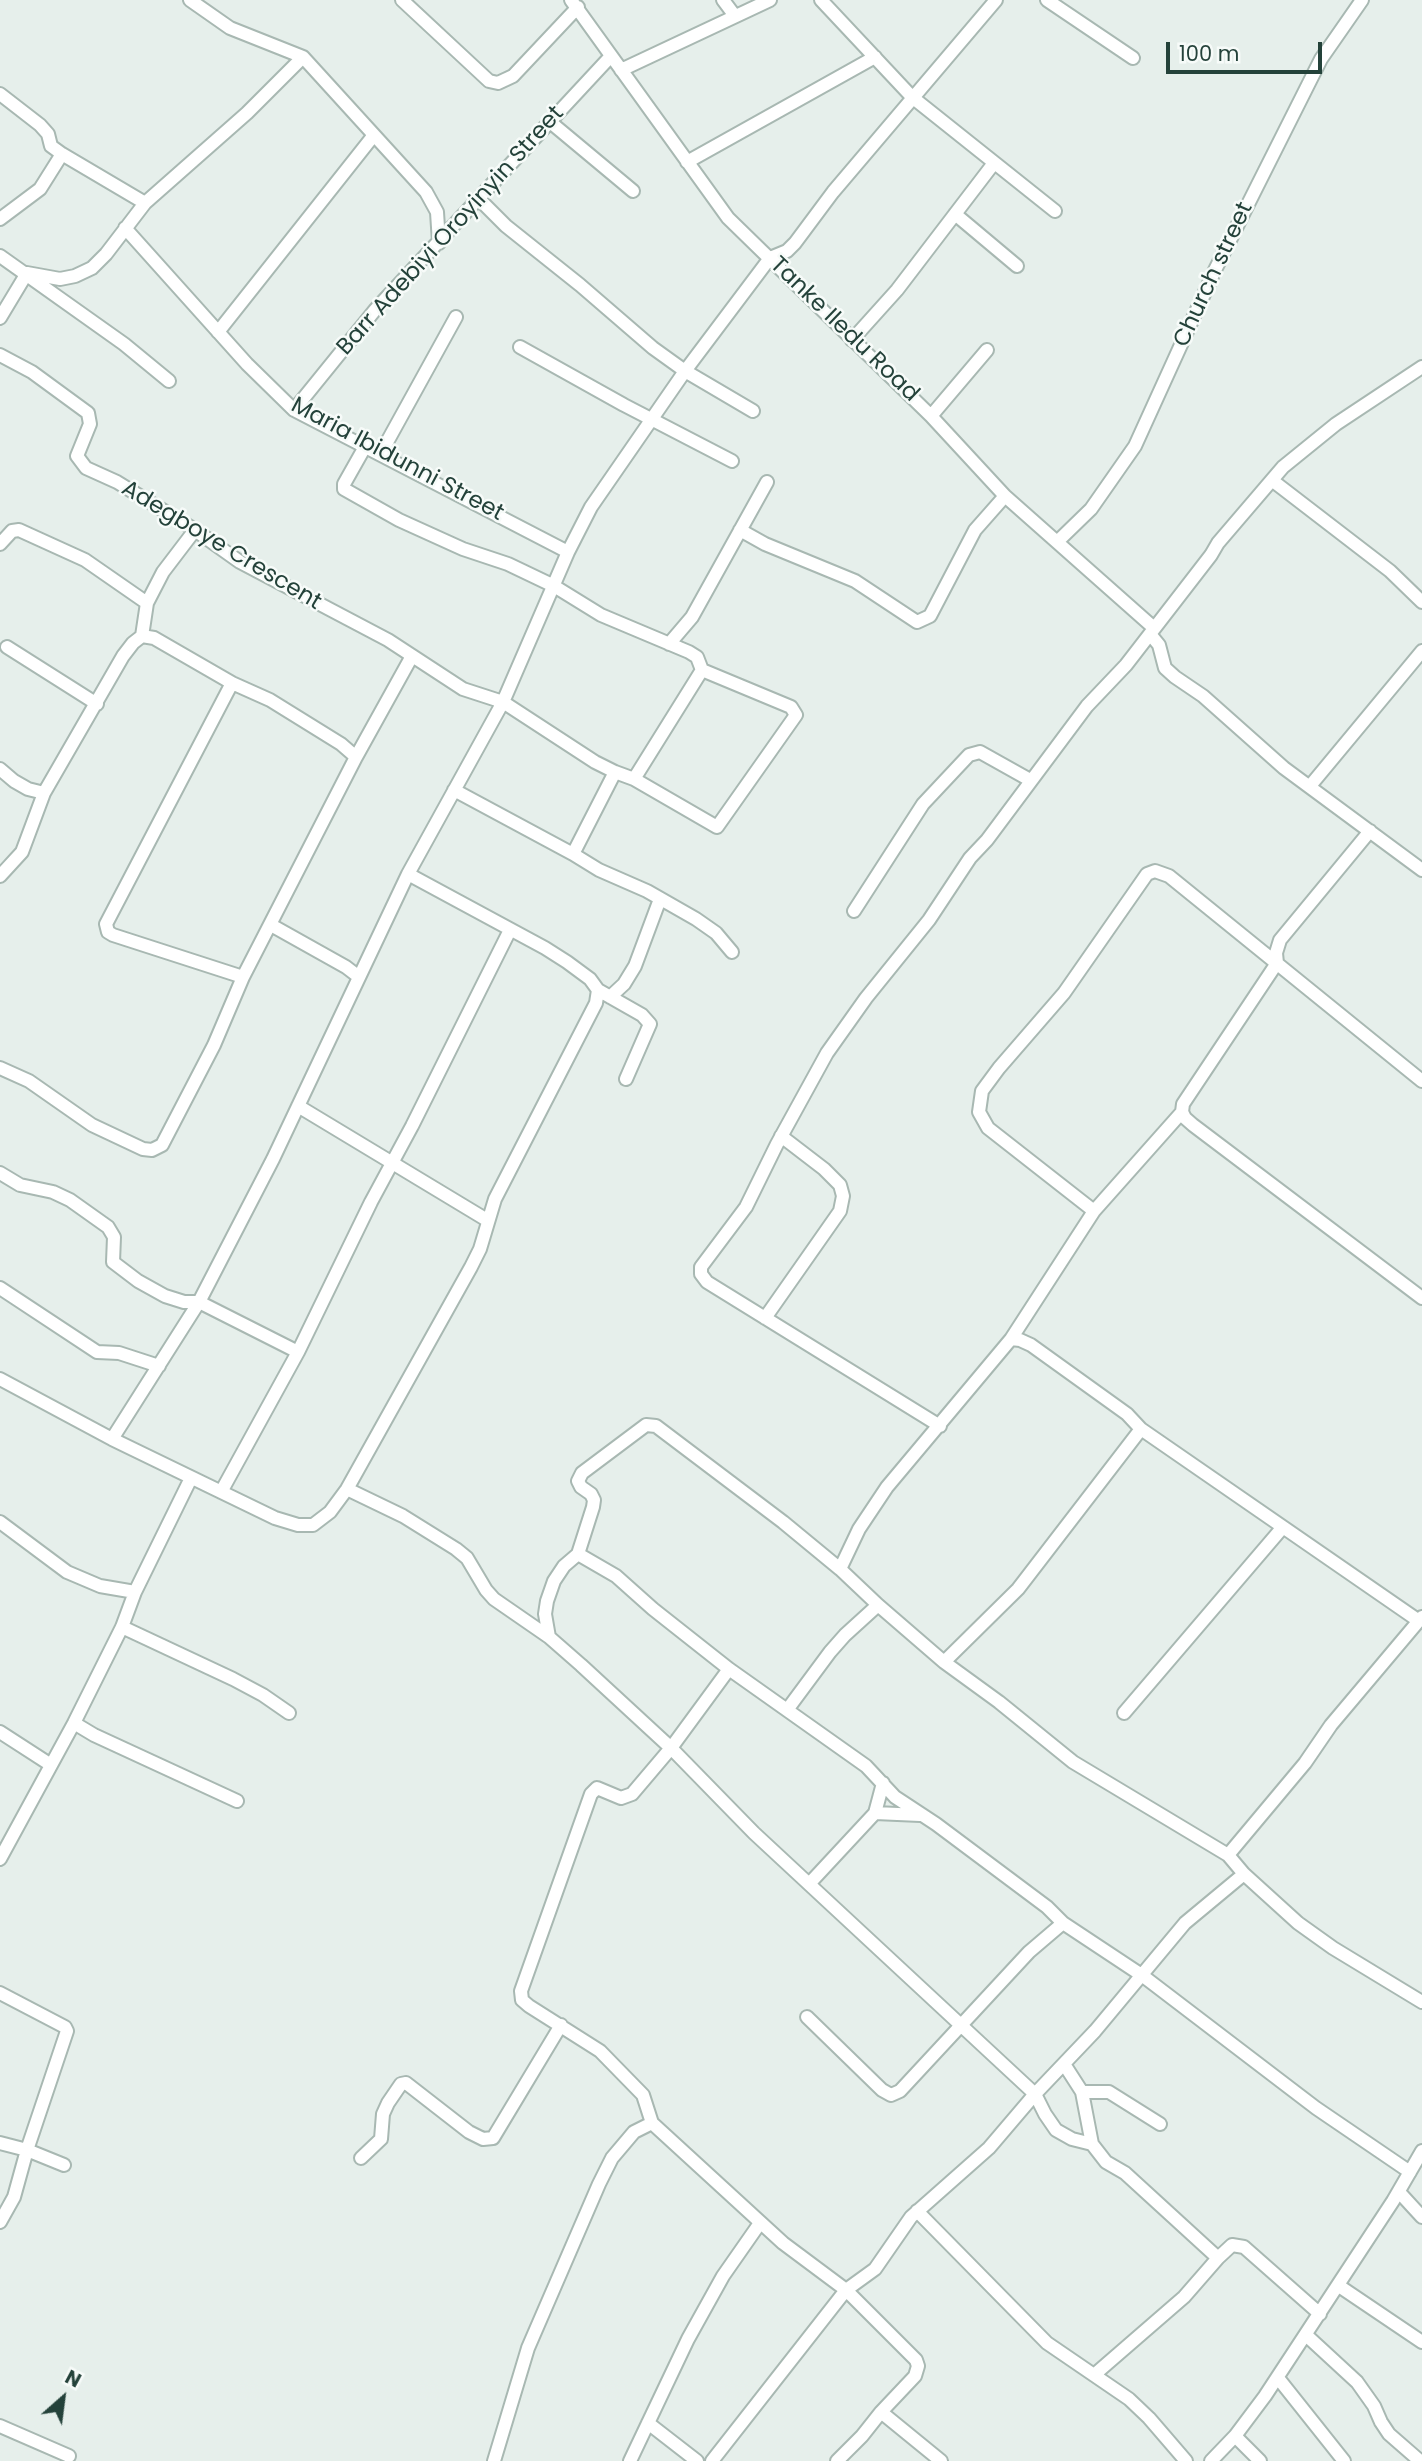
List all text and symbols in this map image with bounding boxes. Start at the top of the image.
scale bar [1170,28,1326,72]
text: 100 m [1179,39,1239,68]
street label: Barr Adebiyi Oroyinyin Street [332,101,570,361]
street label: Church street [1168,198,1260,352]
street label: Tanke Iledu Road [764,252,924,408]
street label: Maria Ibidunni Street [286,392,508,528]
street label: Adegboye Crescent [116,475,326,617]
north arrow [28,2363,98,2433]
text: N [60,2364,86,2394]

